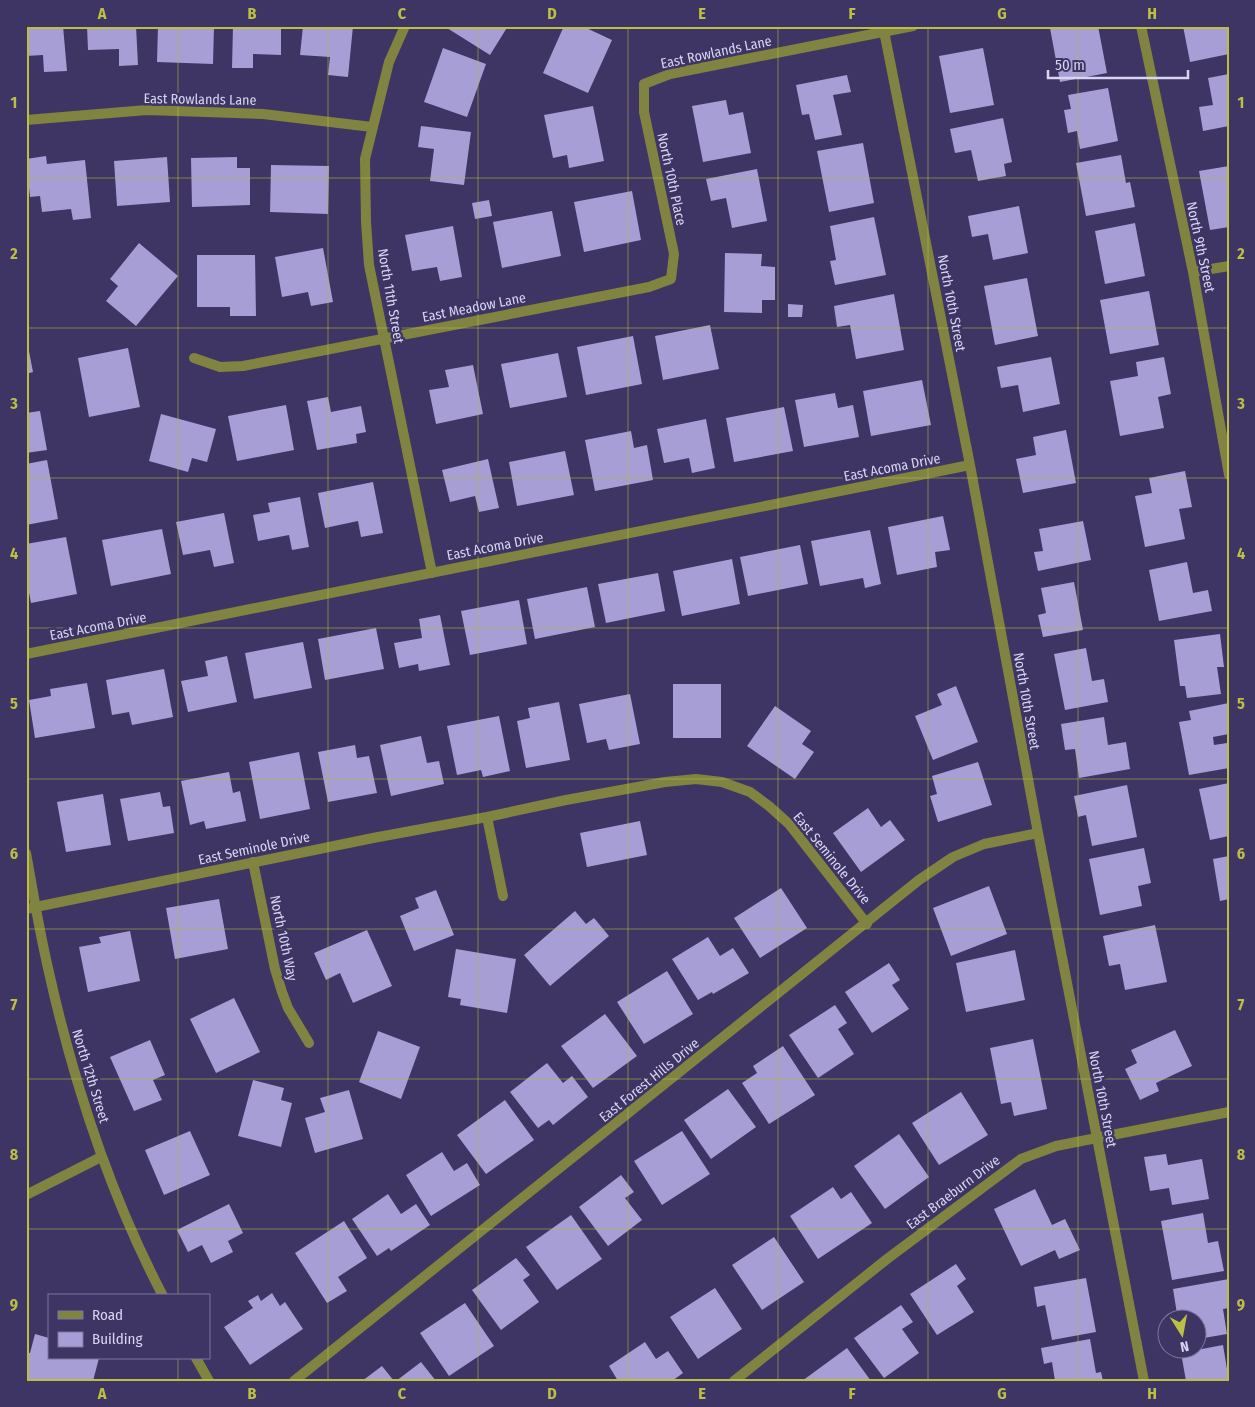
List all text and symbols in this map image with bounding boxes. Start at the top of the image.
text: A [97,4,107,23]
text: B [248,4,257,23]
text: C [398,4,407,23]
text: D [547,4,557,23]
text: E [698,4,706,23]
text: F [848,4,856,23]
text: G [997,4,1007,23]
text: H [1147,4,1157,23]
street label: East Rowlands Lane [659,32,773,73]
scale bar [1048,48,1188,80]
text: 50 m [1055,56,1085,74]
street label: East Rowlands Lane [143,90,257,109]
text: 1 [11,93,17,112]
text: 1 [1238,93,1244,112]
street label: North 10th Place [653,131,690,227]
street label: North 9th Street [1183,200,1219,295]
text: 2 [9,244,18,263]
text: 2 [1236,244,1245,263]
street label: North 11th Street [374,247,407,345]
street label: North 10th Street [934,253,969,353]
street label: East Meadow Lane [421,289,527,326]
text: 3 [9,394,18,413]
text: 3 [1236,394,1245,413]
street label: East Acoma Drive [842,450,942,485]
street label: East Acoma Drive [445,529,545,564]
text: 4 [10,544,18,563]
text: 4 [1237,544,1245,563]
street label: East Acoma Drive [48,609,148,644]
street label: North 10th Street [1010,651,1043,751]
text: 5 [10,694,18,713]
text: 5 [1237,694,1245,713]
street label: East Seminole Drive [789,809,874,908]
street label: East Seminole Drive [197,828,311,869]
text: 6 [10,844,18,863]
text: 6 [1237,844,1245,863]
street label: North 10th Way [266,894,301,983]
text: 7 [11,995,18,1014]
text: 7 [1238,995,1245,1014]
street label: North 12th Street [68,1027,113,1126]
street label: East Forest Hills Drive [596,1035,703,1126]
street label: North 10th Street [1085,1049,1120,1149]
text: 8 [10,1145,19,1164]
text: 8 [1237,1145,1246,1164]
street label: East Braeburn Drive [903,1152,1004,1233]
legend [48,1294,210,1360]
text: 9 [10,1295,18,1314]
text: 9 [1237,1295,1245,1314]
text: Road [92,1306,123,1324]
north arrow [1158,1310,1208,1360]
text: Building [92,1330,143,1348]
text: N [1179,1337,1190,1355]
text: A [97,1384,107,1403]
text: B [248,1384,257,1403]
text: C [398,1384,407,1403]
text: D [547,1384,557,1403]
text: E [698,1384,706,1403]
text: F [848,1384,856,1403]
text: G [997,1384,1007,1403]
text: H [1147,1384,1157,1403]

